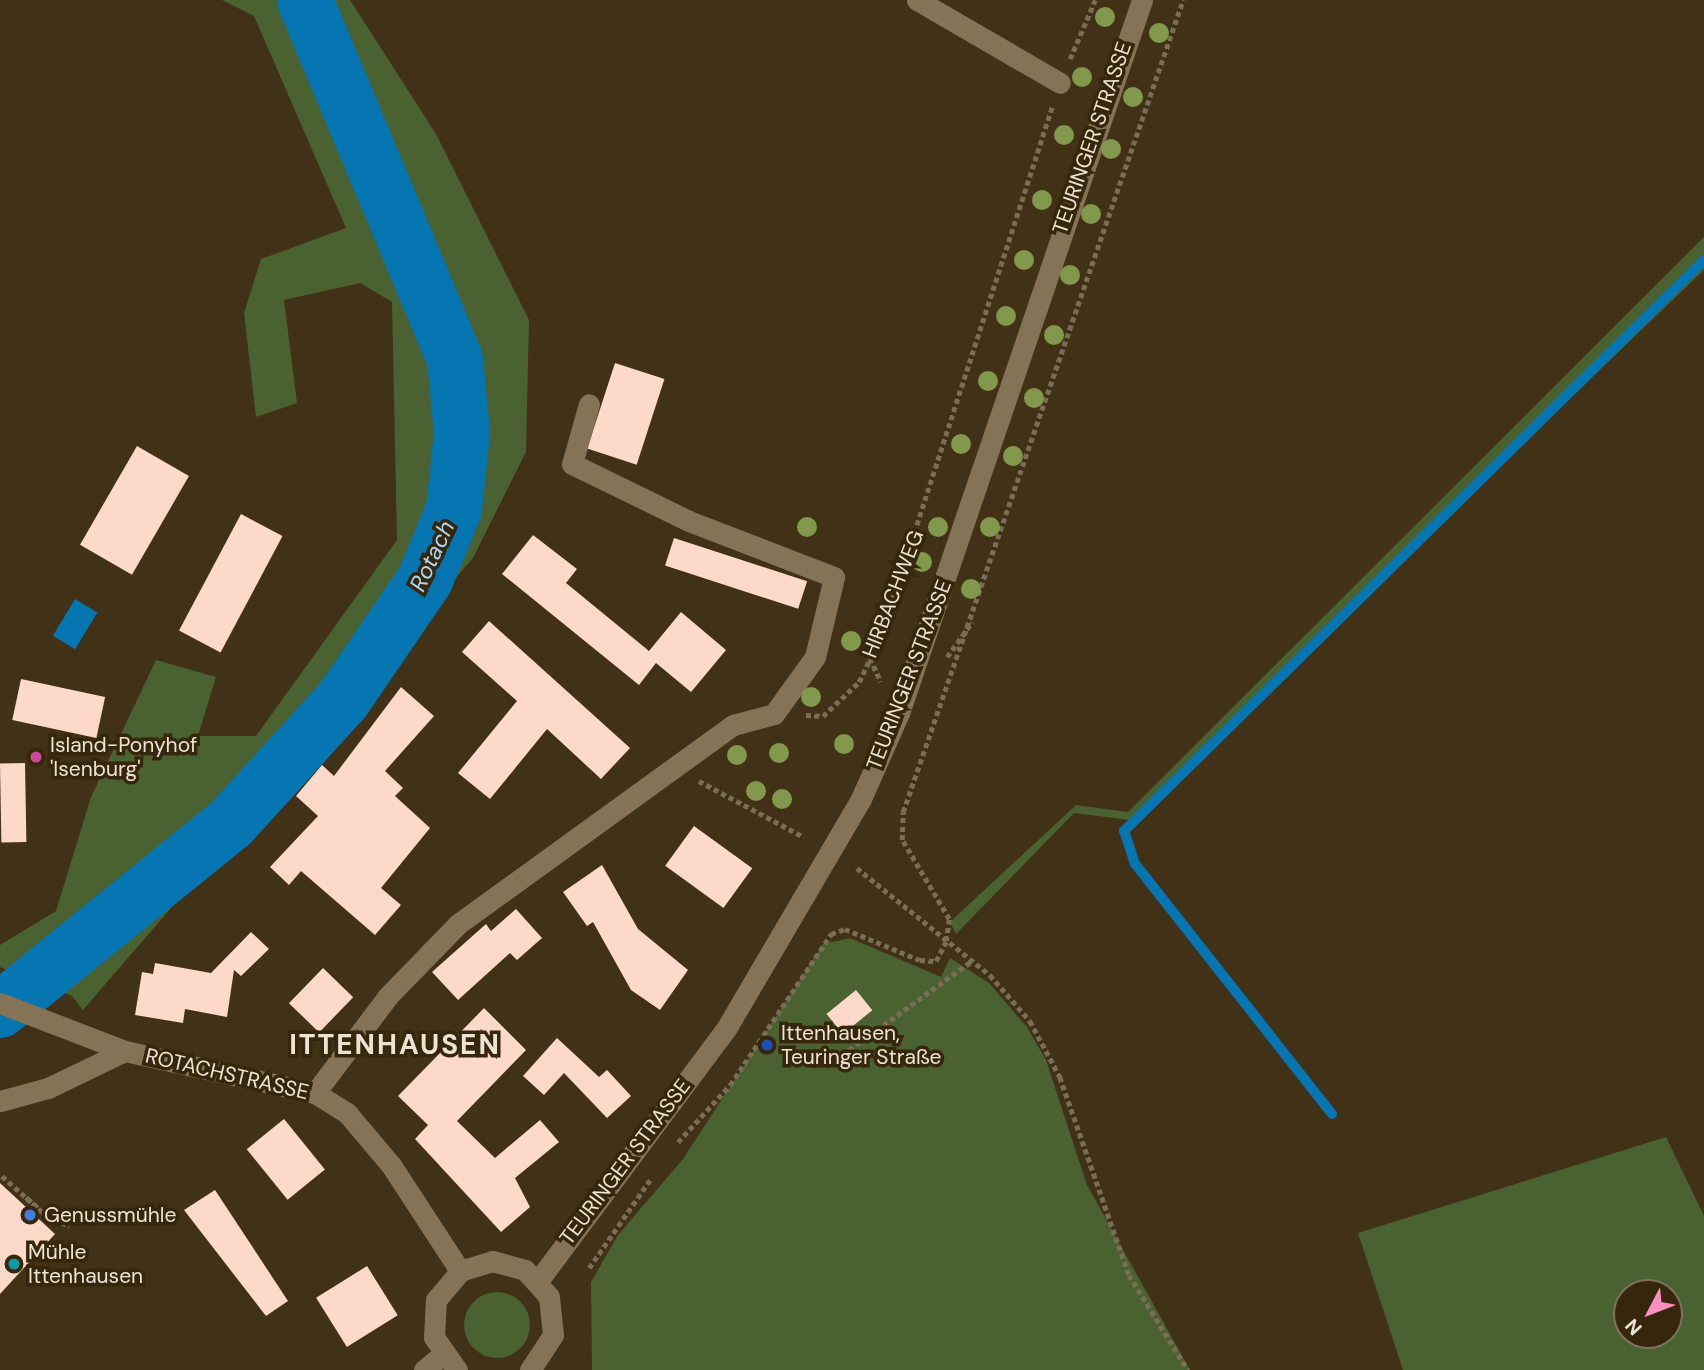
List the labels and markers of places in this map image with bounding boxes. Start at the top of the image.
place label: Island-Ponyhof 'Isenburg' [50,732,197,782]
marker: Island-Ponyhof 'Isenburg' [28,749,44,765]
place label: Ittenhausen, Teuringer Straße [781,1020,941,1070]
marker: Ittenhausen, Teuringer Straße [759,1037,775,1053]
place label: Genussmühle [44,1202,176,1228]
marker: Genussmühle [22,1207,38,1223]
place label: Mühle Ittenhausen [28,1239,143,1289]
marker: Mühle Ittenhausen [6,1256,22,1272]

